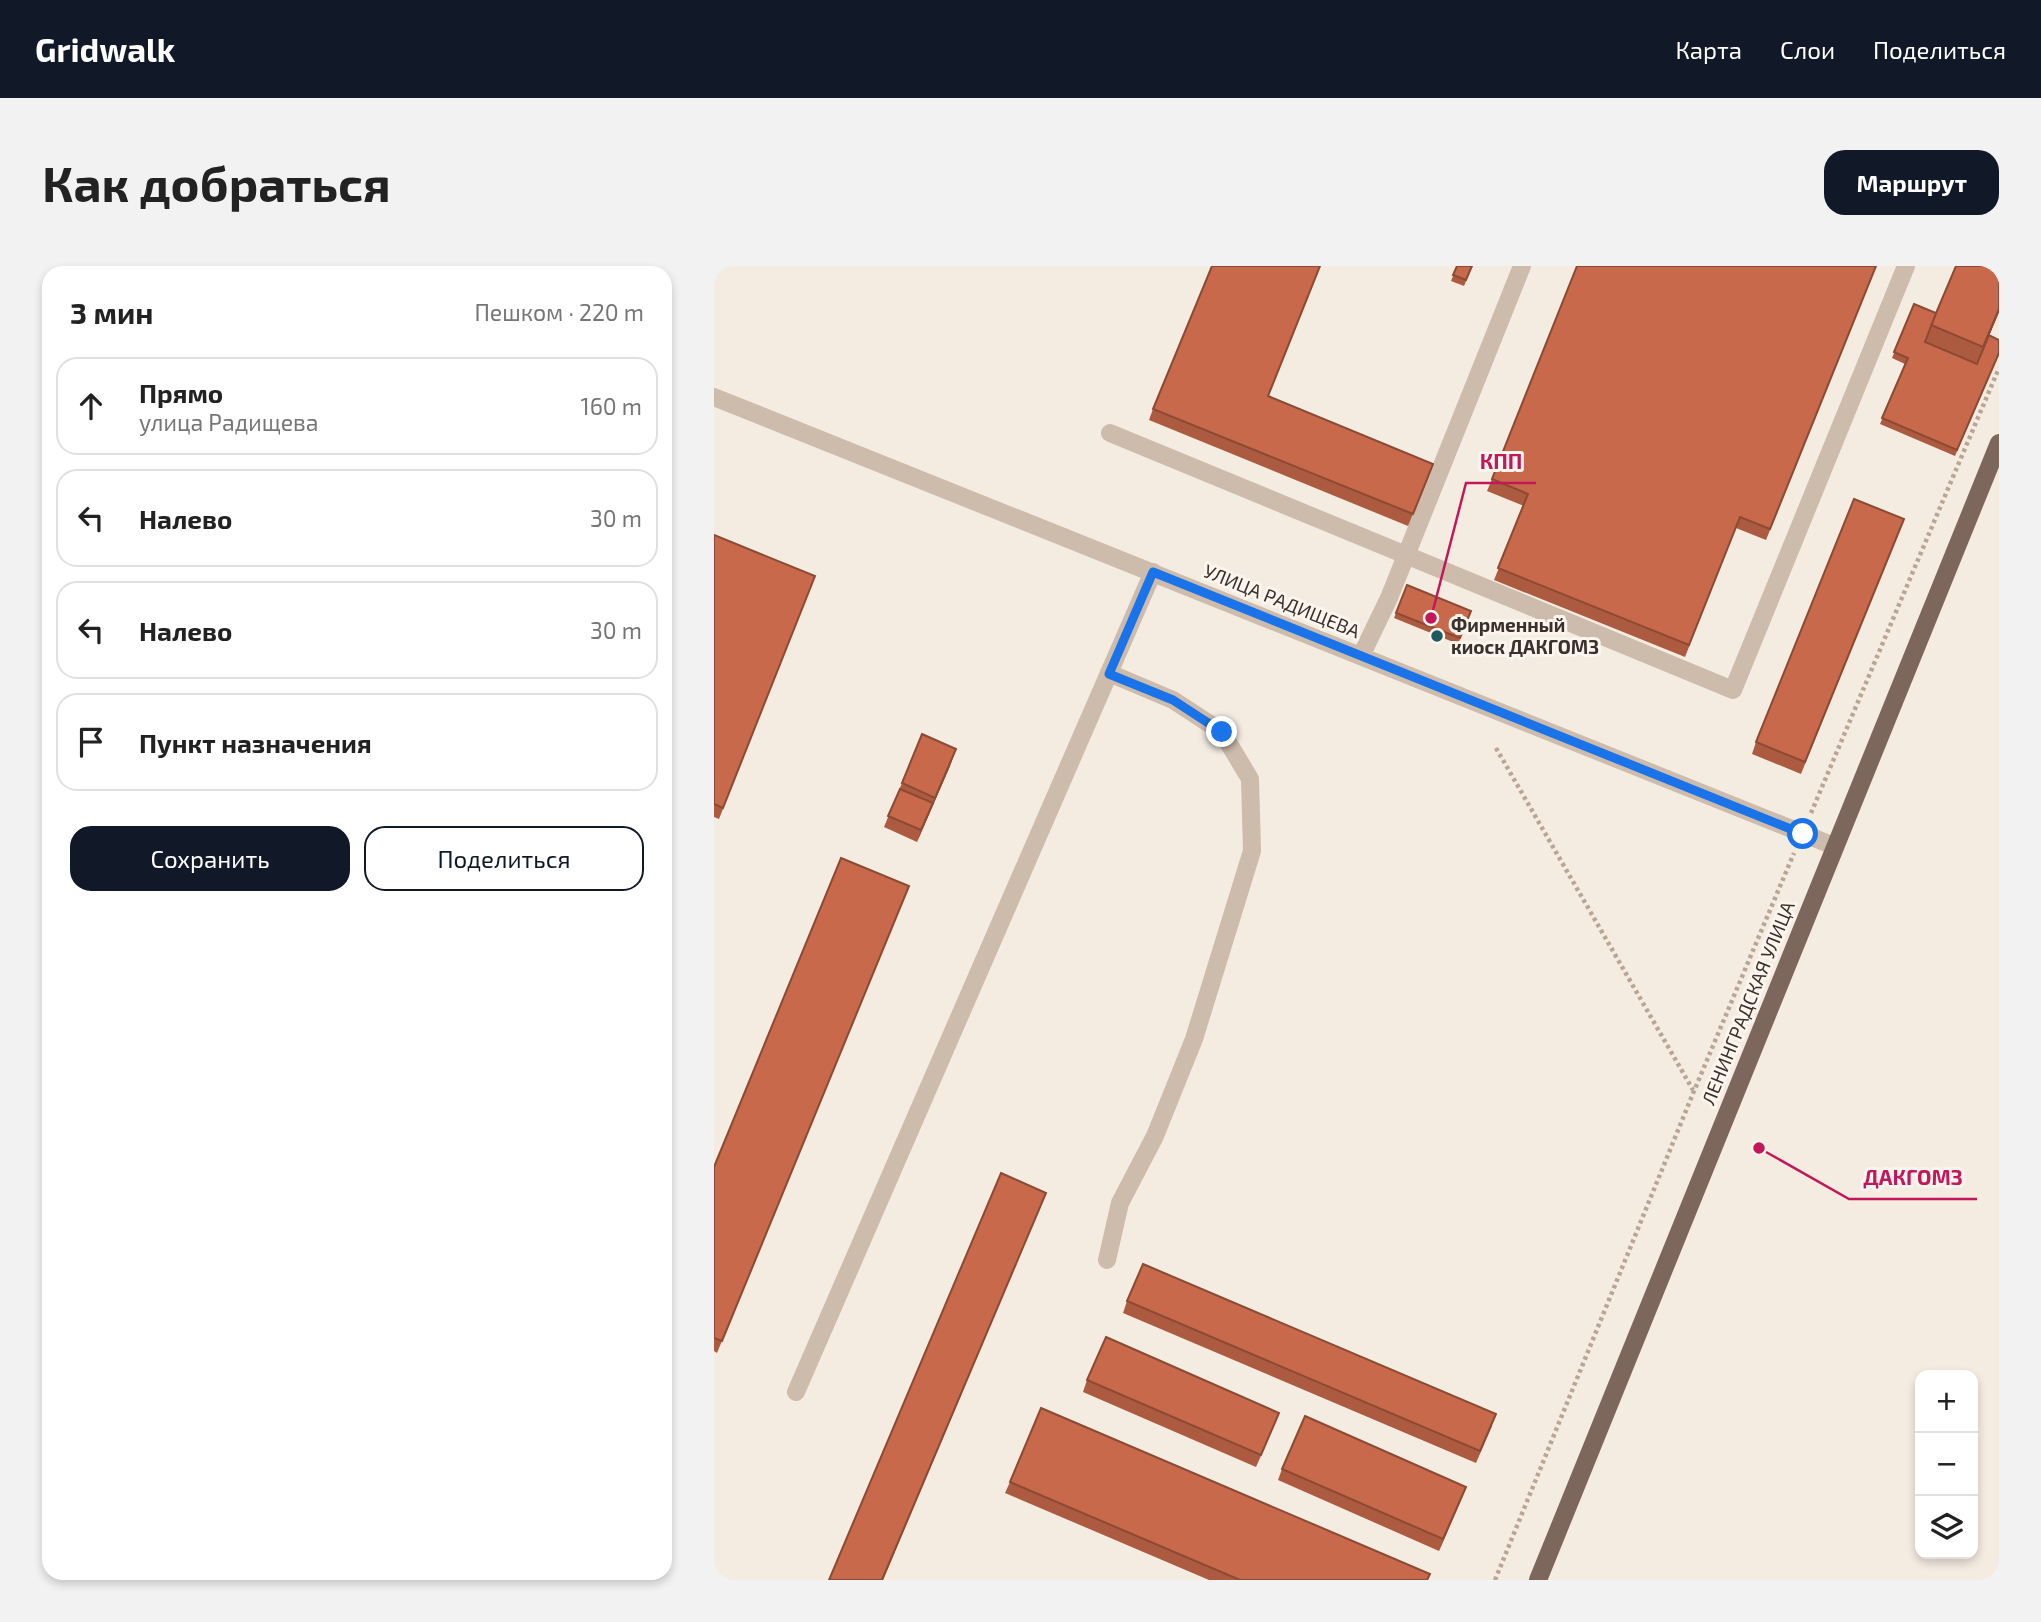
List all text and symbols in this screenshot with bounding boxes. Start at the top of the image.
text: Gridwalk [35,29,175,69]
text: Карта [1675,35,1742,64]
text: Слои [1780,35,1835,64]
text: Поделиться [1873,35,2006,64]
button: Маршрут [1824,150,1999,215]
text: Как добраться [42,153,391,212]
text: 3 мин [70,294,154,330]
text: Пешком · 220 m [474,298,644,326]
text: Прямо [139,377,223,408]
icon: ahead [72,387,110,425]
text: 160 m [581,392,642,420]
text: улица Радищева [139,408,319,436]
callout: КПП [1466,441,1536,483]
text: КПП [1480,448,1522,473]
icon: left [72,499,110,537]
text: Налево [139,503,232,534]
text: 30 m [590,504,642,532]
street label: УЛИЦА РАДИЩЕВА [1201,559,1364,642]
icon: left [72,611,110,649]
place label: Фирменный киоск ДАКГОМЗ [1451,613,1599,658]
text: Налево [139,615,232,646]
text: 30 m [590,616,642,644]
marker: Фирменный киоск ДАКГОМЗ [1429,628,1445,644]
route end [1206,716,1237,747]
icon: arrive [72,723,110,761]
text: Пункт назначения [139,727,372,758]
route start [1787,818,1818,849]
button: Сохранить [70,826,350,891]
button: Поделиться [364,826,644,891]
street label: ЛЕНИНГРАДСКАЯ УЛИЦА [1696,897,1799,1108]
callout: ДАКГОМЗ [1849,1157,1977,1199]
text: ДАКГОМЗ [1863,1164,1963,1189]
map controls [1915,1370,1978,1559]
button: + [1915,1370,1978,1433]
button: − [1915,1433,1978,1496]
button: layers [1915,1496,1978,1559]

